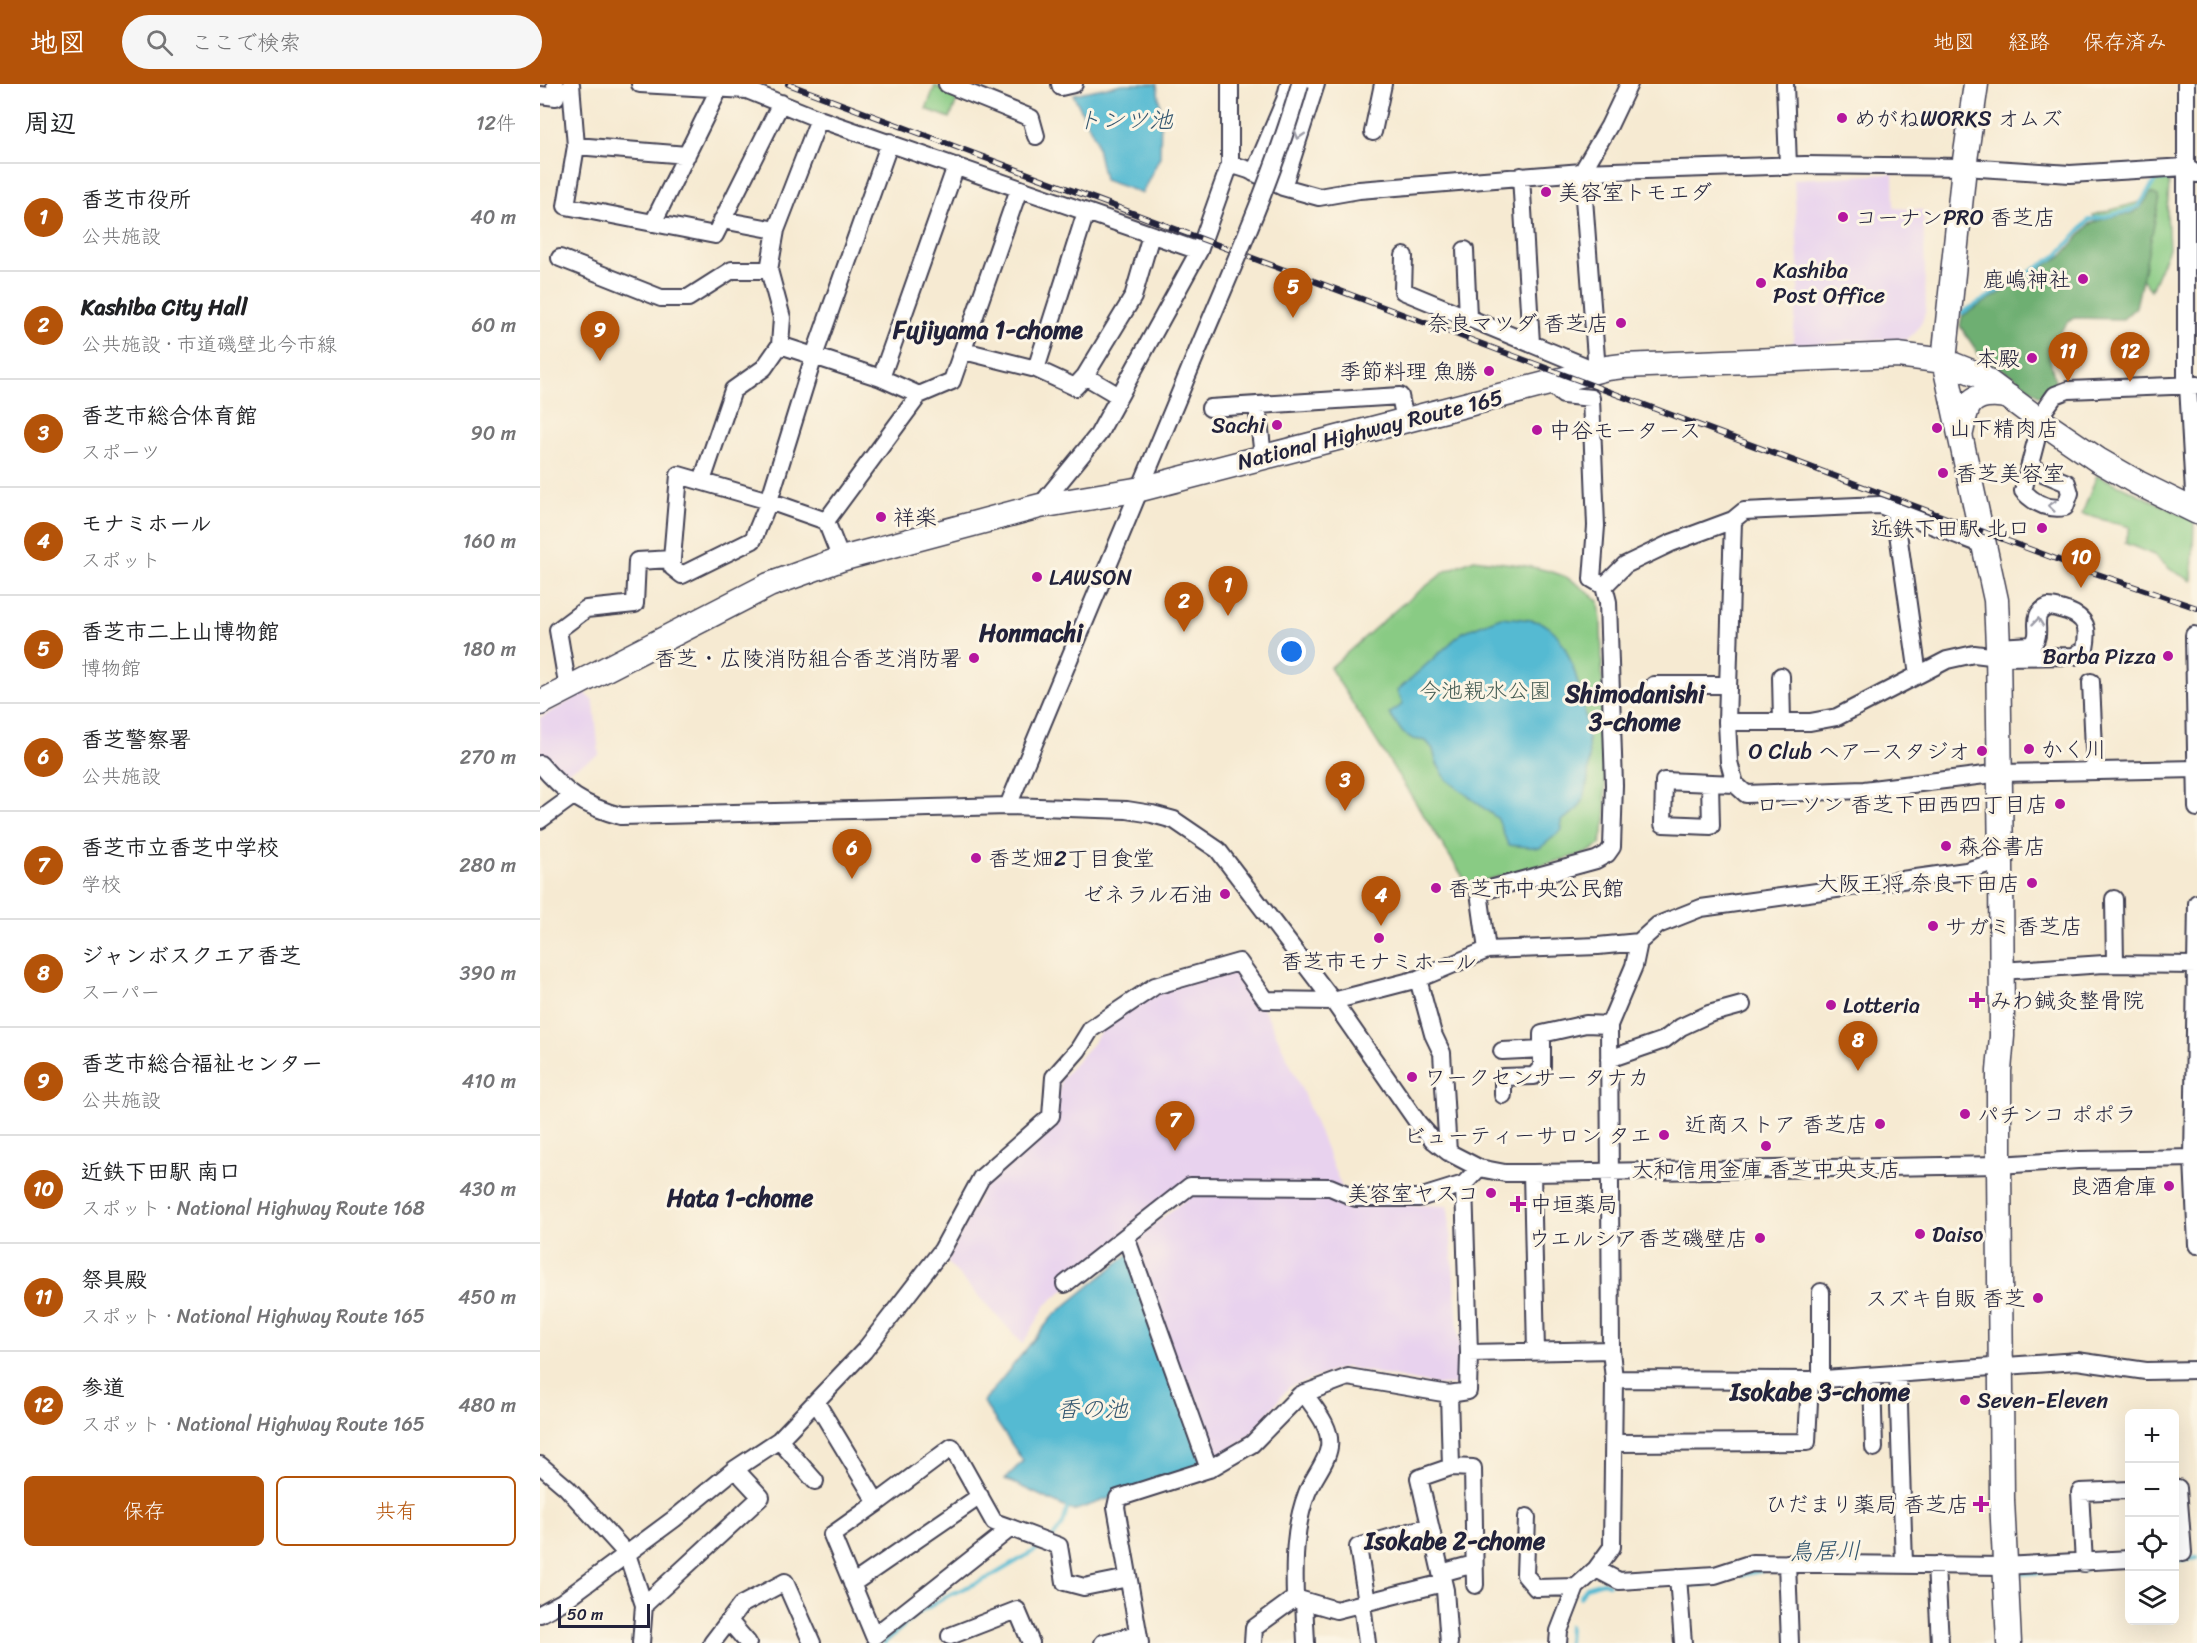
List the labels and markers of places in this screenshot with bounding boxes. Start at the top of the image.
place label: めがねWORKS オムズ [1854,99,2062,138]
marker: めがねWORKS オムズ [1835,111,1849,125]
place label: 美容室トモエダ [1558,173,1712,212]
marker: 美容室トモエダ [1539,185,1553,199]
place label: コーナンPRO 香芝店 [1855,198,2056,237]
marker: コーナンPRO 香芝店 [1836,210,1850,224]
place label: Kashiba Post Office [1773,251,1885,315]
place label: 鹿嶋神社 [1983,260,2071,299]
pin: 5 [1274,268,1312,318]
marker: 鹿嶋神社 [2076,272,2090,286]
marker: Kashiba Post Office [1754,276,1768,290]
place label: 奈良マツダ 香芝店 [1427,304,1609,343]
pin: 9 [580,312,620,361]
marker: 奈良マツダ 香芝店 [1614,316,1628,330]
pin: 11 [2048,332,2087,382]
pin: 12 [2110,332,2150,382]
place label: 本殿 [1976,339,2020,378]
marker: 本殿 [2025,351,2039,365]
place label: 季節料理 魚勝 [1339,352,1477,391]
marker: 季節料理 魚勝 [1482,364,1496,378]
place label: Sachi [1212,406,1266,445]
place label: 山下精肉店 [1949,409,2059,448]
place label: 中谷モータース [1549,411,1701,450]
marker: Sachi [1270,418,1284,432]
marker: 山下精肉店 [1930,421,1944,435]
marker: 中谷モータース [1530,423,1544,437]
place label: 香芝美容室 [1955,454,2065,493]
marker: 香芝美容室 [1936,466,1950,480]
place label: 祥楽 [893,498,937,537]
place label: 近鉄下田駅 北口 [1870,509,2030,548]
marker: 祥楽 [874,510,888,524]
marker: 近鉄下田駅 北口 [2035,521,2049,535]
pin: 10 [2062,538,2100,588]
place label: LAWSON [1049,558,1132,597]
pin: 1 [1208,566,1248,616]
marker: LAWSON [1030,570,1044,584]
pin: 2 [1164,582,1204,632]
place label: Barba Pizza [2043,637,2156,676]
place label: 香芝・広陵消防組合香芝消防署 [654,639,962,678]
marker: Barba Pizza [2161,649,2175,663]
marker: 香芝・広陵消防組合香芝消防署 [967,651,981,665]
place label: かく川 [2041,730,2107,769]
place label: O Club ヘアースタジオ [1749,732,1970,771]
marker: かく川 [2022,742,2036,756]
marker: O Club ヘアースタジオ [1975,744,1989,758]
pin: 3 [1326,762,1364,811]
place label: ローソン 香芝下田西四丁目店 [1756,785,2048,824]
marker: ローソン 香芝下田西四丁目店 [2053,797,2067,811]
place label: 森谷書店 [1958,827,2046,866]
pin: 6 [832,830,872,879]
place label: 香芝畑2丁目食堂 [988,839,1155,878]
marker: 森谷書店 [1939,839,1953,853]
marker: 香芝畑2丁目食堂 [969,851,983,865]
place label: 大阪王将 奈良下田店 [1816,864,2020,903]
place label: 香芝市中央公民館 [1448,869,1624,908]
place label: ゼネラル石油 [1082,875,1213,914]
pin: 4 [1362,876,1400,926]
marker: 大阪王将 奈良下田店 [2025,876,2039,890]
marker: 香芝市中央公民館 [1429,881,1443,895]
marker: ゼネラル石油 [1218,887,1232,901]
place label: サガミ 香芝店 [1945,907,2083,946]
marker: サガミ 香芝店 [1926,919,1940,933]
marker: 香芝市モナミホール [1372,931,1386,945]
place label: 香芝市モナミホール [1281,942,1477,981]
place label: みわ鍼灸整骨院 [1990,981,2144,1020]
place label: Lotteria [1843,986,1920,1025]
marker: みわ鍼灸整骨院 [1968,991,1986,1009]
marker: Lotteria [1824,998,1838,1012]
pin: 8 [1838,1022,1878,1071]
place label: ワークセンサー タナカ [1424,1058,1650,1097]
marker: ワークセンサー タナカ [1405,1070,1419,1084]
place label: パチンコ ポポラ [1977,1095,2137,1134]
pin: 7 [1156,1102,1194,1151]
place label: 近商ストア 香芝店 [1685,1105,1868,1144]
marker: パチンコ ポポラ [1958,1107,1972,1121]
place label: ビューティーサロン タエ [1403,1116,1652,1155]
marker: 近商ストア 香芝店 [1873,1117,1887,1131]
marker: ビューティーサロン タエ [1657,1128,1671,1142]
marker: 大和信用金庫 香芝中央支店 [1759,1139,1773,1153]
place label: 大和信用金庫 香芝中央支店 [1631,1150,1901,1189]
place label: 良酒倉庫 [2069,1167,2157,1206]
place label: 美容室ヤスコ [1347,1174,1479,1213]
marker: 良酒倉庫 [2162,1179,2176,1193]
place label: 中垣薬局 [1530,1185,1618,1224]
marker: 美容室ヤスコ [1484,1186,1498,1200]
marker: 中垣薬局 [1511,1197,1525,1211]
place label: Daiso [1932,1215,1983,1254]
place label: ウエルシア香芝磯壁店 [1528,1219,1748,1258]
marker: Daiso [1913,1227,1927,1241]
marker: ウエルシア香芝磯壁店 [1753,1231,1767,1245]
place label: スズキ自販 香芝 [1865,1279,2026,1318]
marker: スズキ自販 香芝 [2031,1291,2045,1305]
place label: Seven-Eleven [1977,1381,2108,1420]
marker: Seven-Eleven [1958,1393,1972,1407]
place label: ひだまり薬局 香芝店 [1765,1485,1969,1524]
marker: ひだまり薬局 香芝店 [1974,1497,1988,1511]

